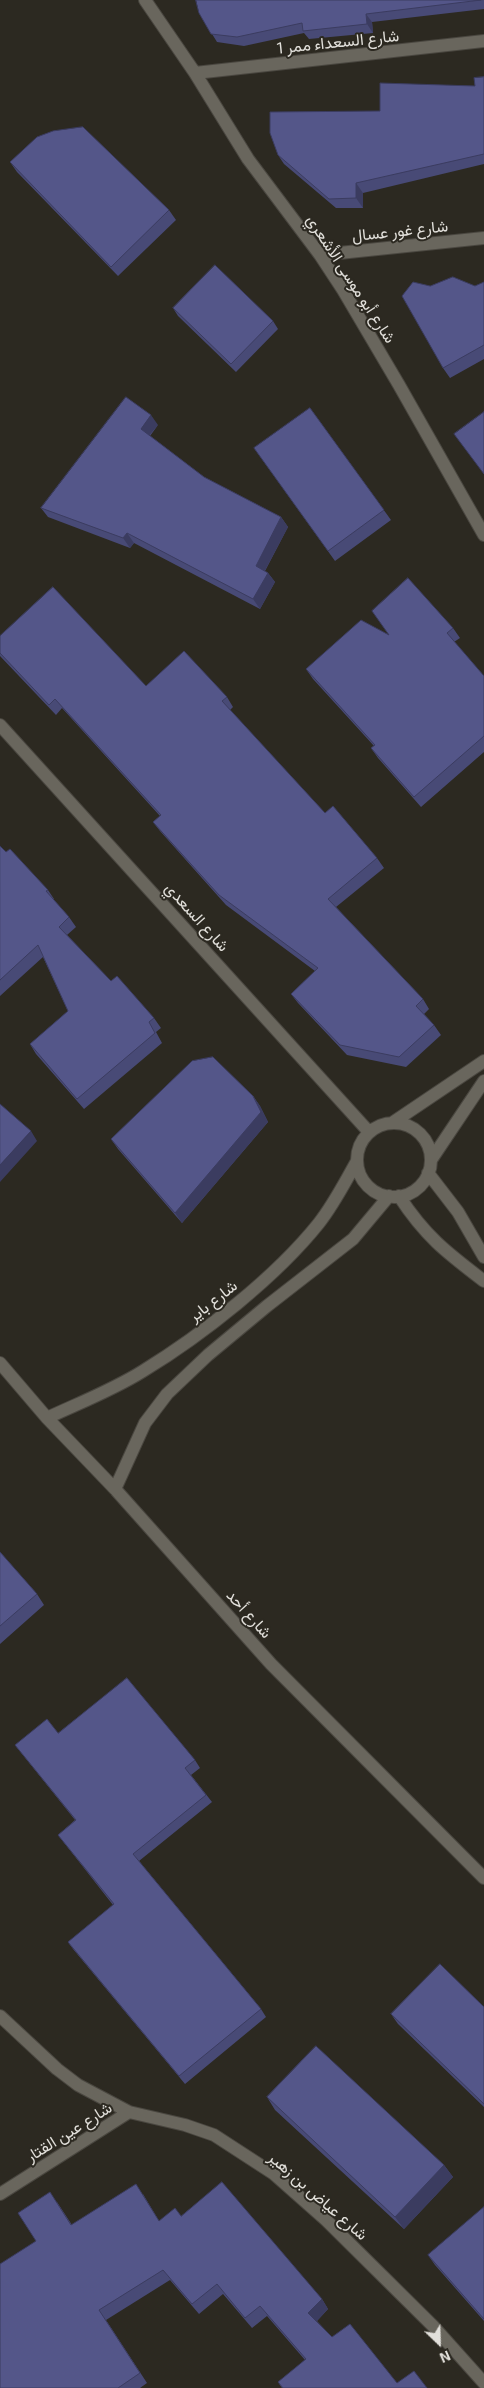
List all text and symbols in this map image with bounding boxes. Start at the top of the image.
street label: شارع السعداء ممر 1 [276,26,400,58]
street label: شارع أبو موسى الأشعري [302,211,400,347]
street label: شارع غور عسال [351,216,449,246]
street label: شارع السعدي [161,878,233,956]
street label: شارع باير [185,1276,241,1326]
street label: شارع أحد [222,1586,276,1642]
street label: شارع عين القتار [23,2098,115,2166]
street label: شارع عياض بن زهير [264,2148,372,2244]
north arrow [414,2318,464,2368]
text: N [437,2347,453,2367]

